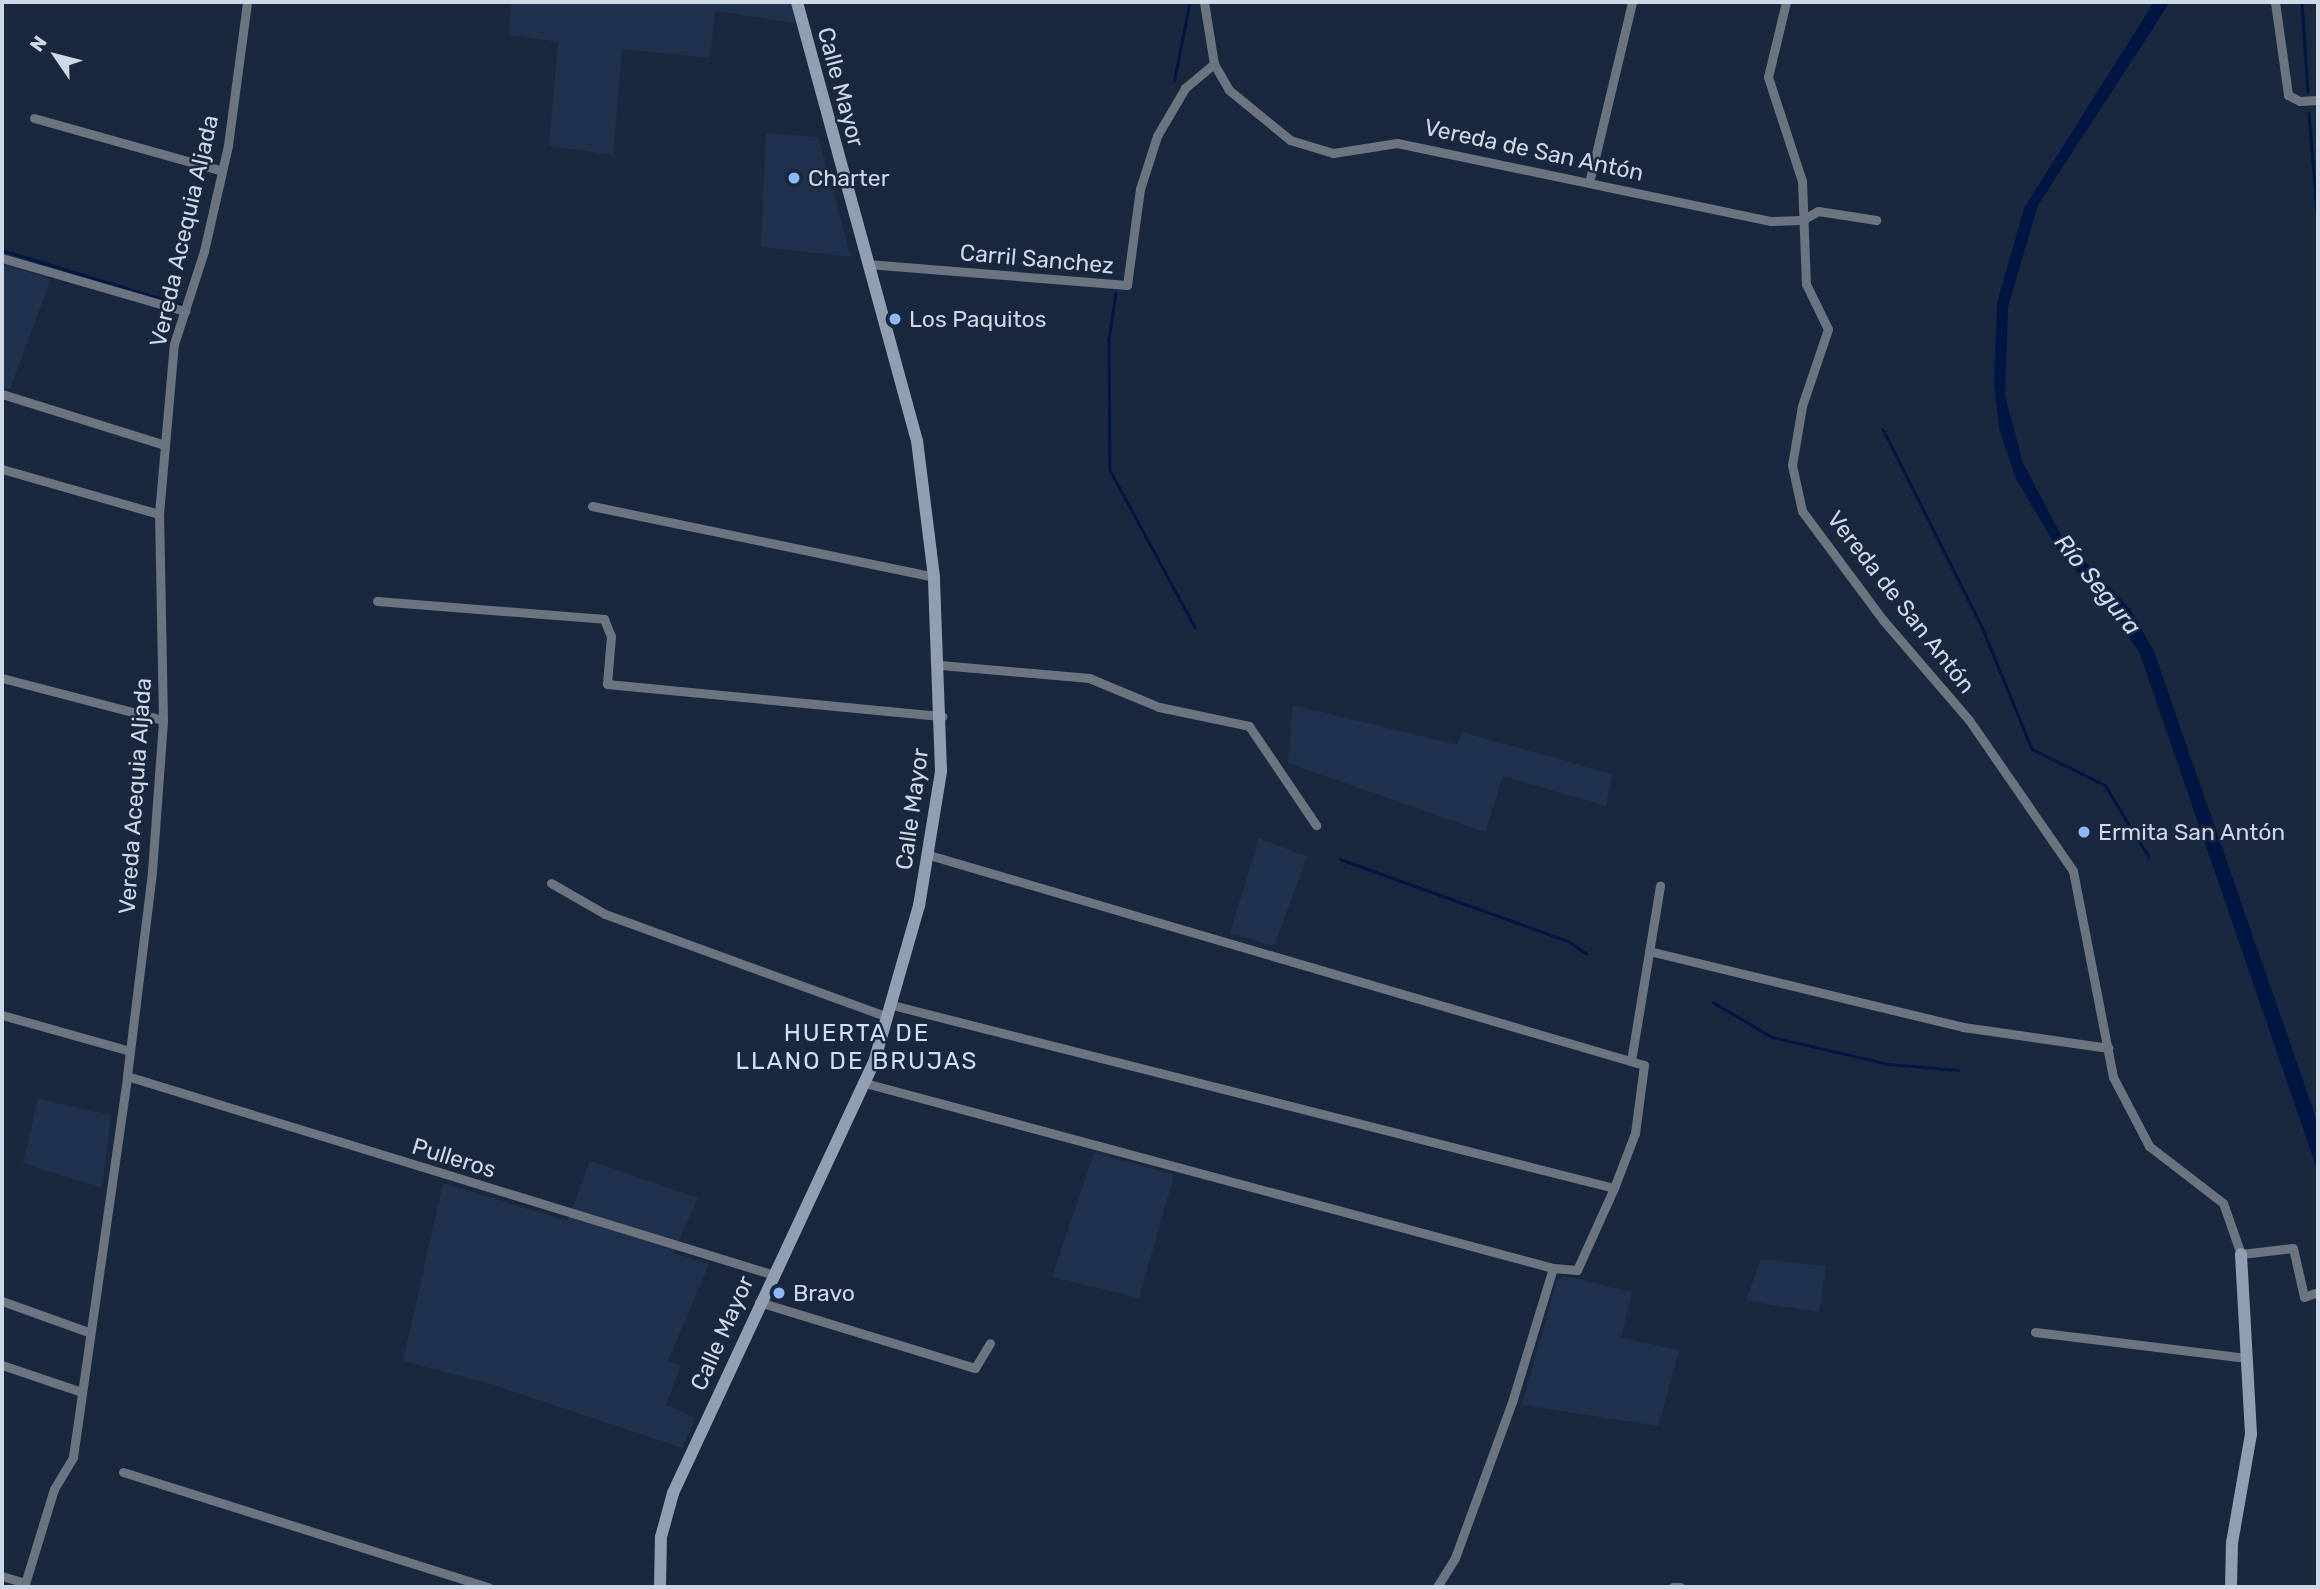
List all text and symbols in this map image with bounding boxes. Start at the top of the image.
north arrow [21,21,91,91]
street label: Calle Mayor [812,24,870,150]
text: N [25,31,52,56]
street label: Vereda Acequia Aljada [144,112,224,350]
street label: Vereda de San Antón [1421,113,1647,187]
place label: Charter [808,164,889,192]
marker: Charter [786,170,802,186]
street label: Carril Sanchez [959,239,1115,279]
place label: Los Paquitos [909,305,1047,333]
marker: Los Paquitos [887,311,903,327]
street label: Vereda de San Antón [1821,505,1981,699]
water label: Río Segura [2048,529,2146,641]
street label: Vereda Acequia Aljada [113,676,157,916]
street label: Calle Mayor [890,746,934,872]
place label: Ermita San Antón [2098,818,2286,846]
marker: Ermita San Antón [2076,824,2092,840]
district label: HUERTA DE LLANO DE BRUJAS [737,1020,977,1076]
street label: Pulleros [409,1132,499,1184]
street label: Calle Mayor [684,1271,760,1395]
place label: Bravo [793,1279,855,1307]
marker: Bravo [771,1285,787,1301]

